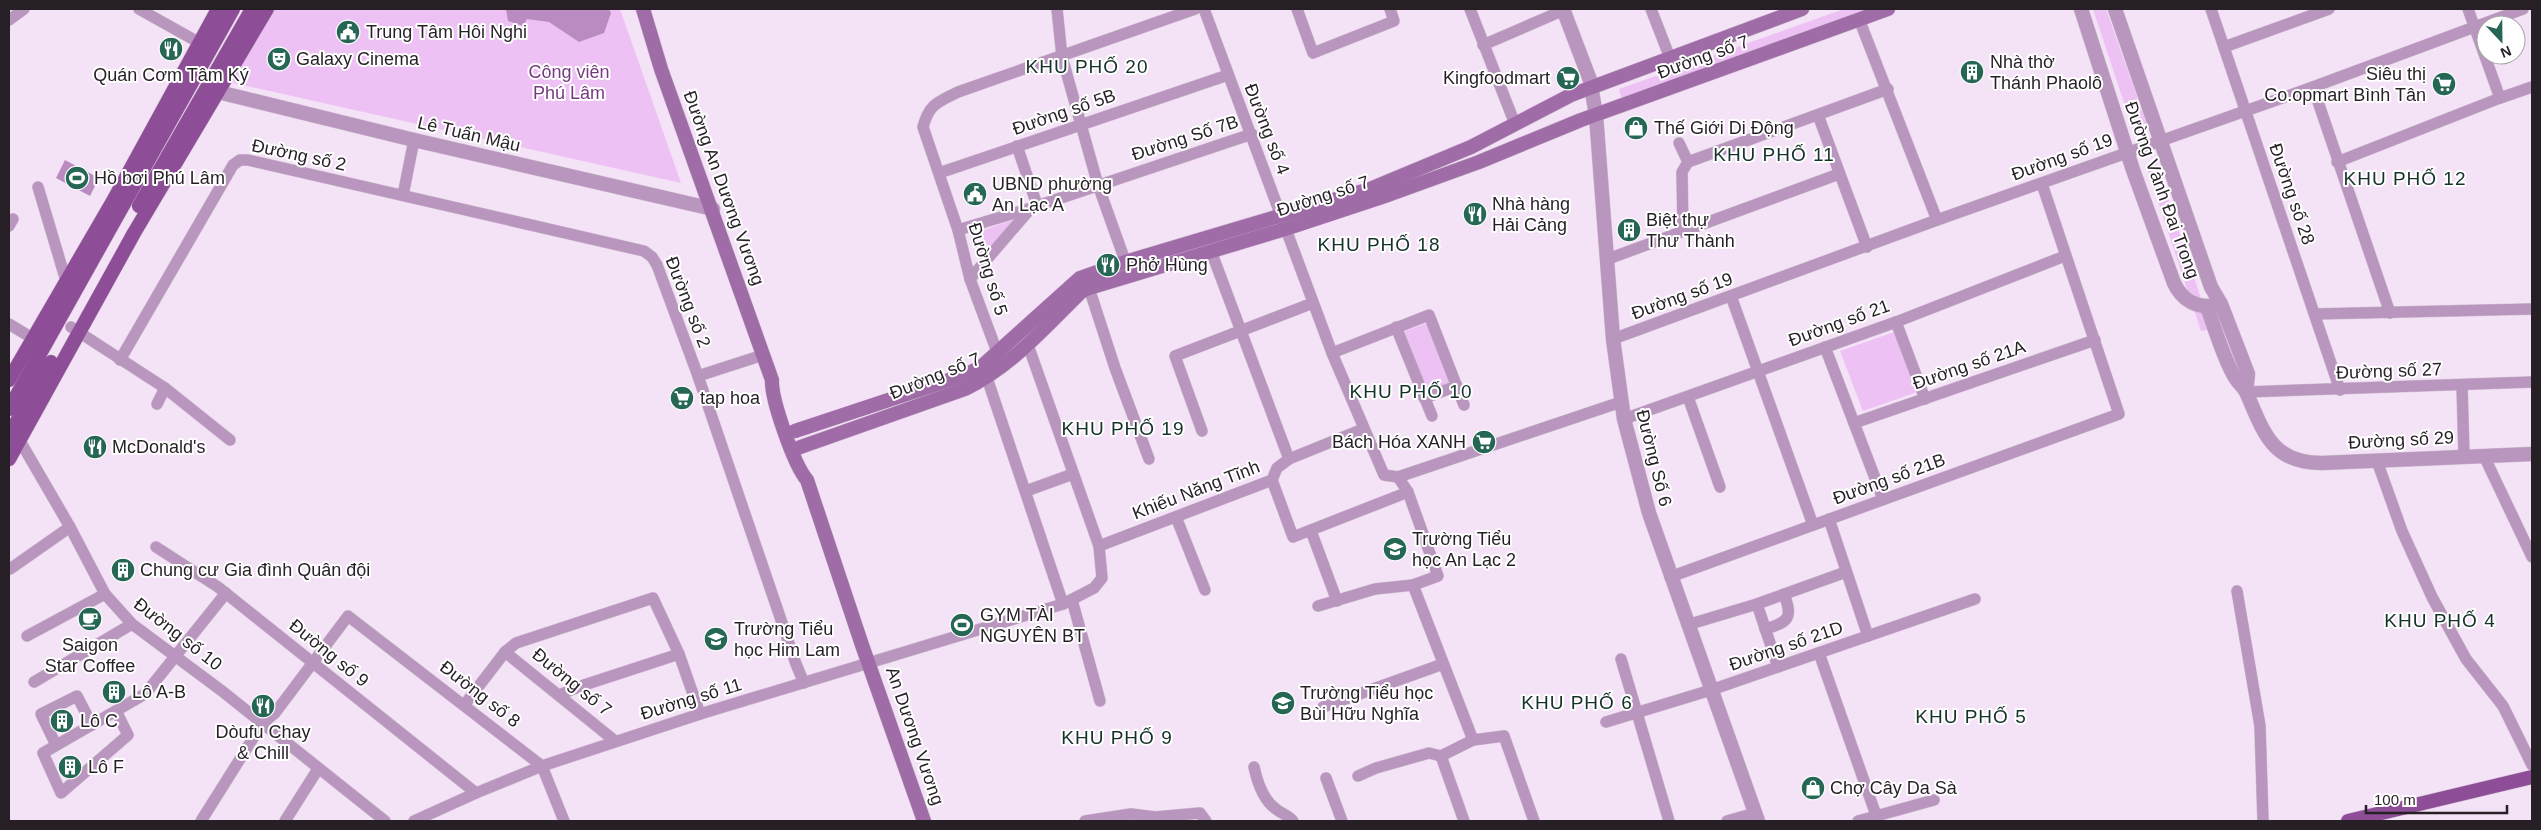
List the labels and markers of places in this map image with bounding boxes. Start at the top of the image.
public building icon: Trung Tâm Hôi Nghi [335,19,361,45]
place label: Trung Tâm Hôi Nghi [366,22,527,42]
restaurant icon: Quán Cơm Tâm Ký [158,36,184,62]
theatre icon: Galaxy Cinema [266,46,292,72]
place label: Galaxy Cinema [296,49,420,69]
place label: Nhà thờ Thánh Phaolô [1990,52,2102,93]
building icon: Nhà thờ Thánh Phaolô [1959,59,1985,85]
place label: Siêu thị Co.opmart Bình Tân [2264,64,2426,105]
place label: Quán Cơm Tâm Ký [93,65,249,85]
supermarket icon: Kingfoodmart [1555,65,1581,91]
place label: Kingfoodmart [1443,68,1550,88]
supermarket icon: Siêu thị Co.opmart Bình Tân [2431,71,2457,97]
shop icon: Thế Giới Di Động [1623,115,1649,141]
place label: Thế Giới Di Động [1654,118,1794,138]
sports icon: Hồ bơi Phú Lâm [64,165,90,191]
place label: Hồ bơi Phú Lâm [94,168,225,188]
place label: UBND phường An Lạc A [992,174,1112,215]
public building icon: UBND phường An Lạc A [962,181,988,207]
place label: Nhà hàng Hải Cảng [1492,194,1570,235]
restaurant icon: Nhà hàng Hải Cảng [1462,201,1488,227]
place label: Biệt thự Thư Thành [1646,210,1735,251]
building icon: Biệt thự Thư Thành [1616,217,1642,243]
restaurant icon: Phở Hùng [1095,252,1121,278]
place label: Phở Hùng [1126,255,1208,275]
supermarket icon: tap hoa [669,385,695,411]
place label: tap hoa [700,388,761,408]
supermarket icon: Bách Hóa XANH [1471,429,1497,455]
place label: Bách Hóa XANH [1332,432,1466,452]
restaurant icon: McDonald's [82,434,108,460]
place label: McDonald's [112,437,205,457]
place label: Trường Tiểu học An Lạc 2 [1412,529,1516,570]
school or university icon: Trường Tiểu học An Lạc 2 [1382,536,1408,562]
building icon: Chung cư Gia đình Quân đội [110,557,136,583]
place label: Chung cư Gia đình Quân đội [140,560,370,580]
place label: GYM TÀI NGUYÊN BT [980,605,1085,646]
cafe icon: Saigon Star Coffee [77,606,103,632]
sports icon: GYM TÀI NGUYÊN BT [949,612,975,638]
place label: Trường Tiểu học Him Lam [734,619,840,660]
school or university icon: Trường Tiểu học Him Lam [703,626,729,652]
place label: Saigon Star Coffee [45,635,135,676]
building icon: Lô A-B [101,679,127,705]
place label: Lô A-B [132,682,186,702]
place label: Trường Tiểu học Bùi Hữu Nghĩa [1300,683,1433,724]
school or university icon: Trường Tiểu học Bùi Hữu Nghĩa [1270,690,1296,716]
restaurant icon: Dòufu Chay & Chill [250,693,276,719]
building icon: Lô C [49,708,75,734]
place label: Lô C [80,711,118,731]
place label: Dòufu Chay & Chill [215,722,311,763]
building icon: Lô F [57,754,83,780]
place label: Lô F [88,757,124,777]
shop icon: Chợ Cây Da Sà [1800,775,1826,801]
place label: Chợ Cây Da Sà [1830,778,1958,798]

